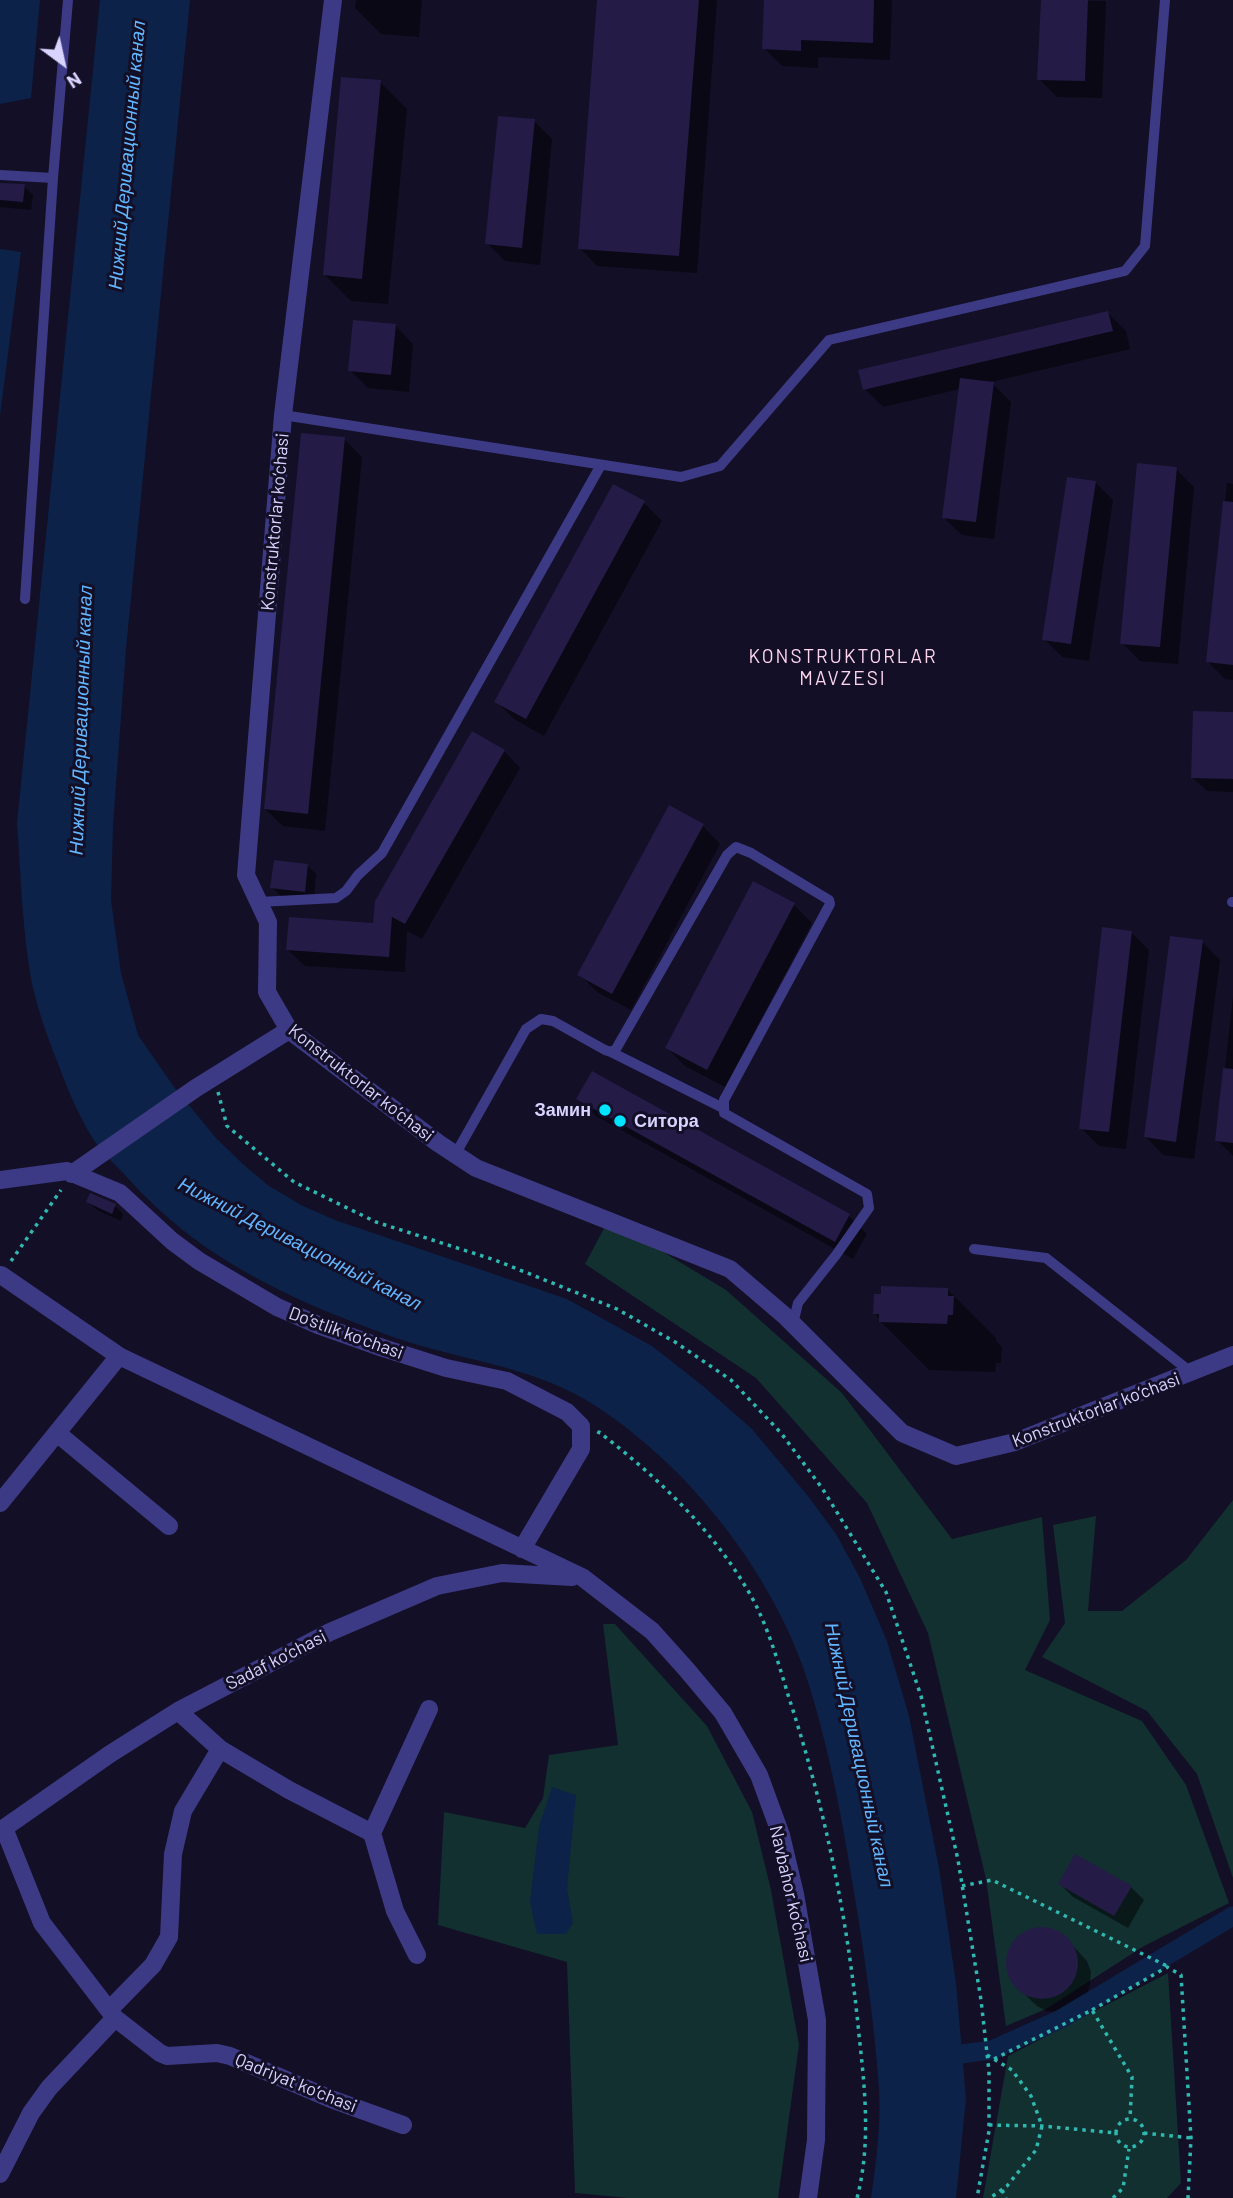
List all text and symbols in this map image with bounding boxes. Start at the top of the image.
water label: Нижний Деривационный канал [104,20,150,290]
north arrow [28,28,98,98]
text: N [63,68,86,94]
street label: Konstruktorlar ko‘chasi [256,432,294,612]
water label: Нижний Деривационный канал [65,585,97,855]
district label: KONSTRUKTORLAR MAVZESI [750,646,936,690]
street label: Konstruktorlar ko‘chasi [284,1020,438,1146]
place label: Замин [534,1099,591,1121]
marker: Замин [597,1102,613,1118]
place label: Ситора [634,1110,699,1132]
marker: Ситора [612,1113,628,1129]
water label: Нижний Деривационный канал [175,1173,425,1315]
street label: Do‘stlik ko‘chasi [286,1302,406,1364]
street label: Konstruktorlar ko‘chasi [1009,1368,1183,1452]
water label: Нижний Деривационный канал [820,1621,898,1889]
street label: Sadaf ko‘chasi [222,1625,330,1695]
street label: Navbahor ko‘chasi [765,1823,817,1965]
street label: Qadriyat ko‘chasi [232,2049,360,2117]

